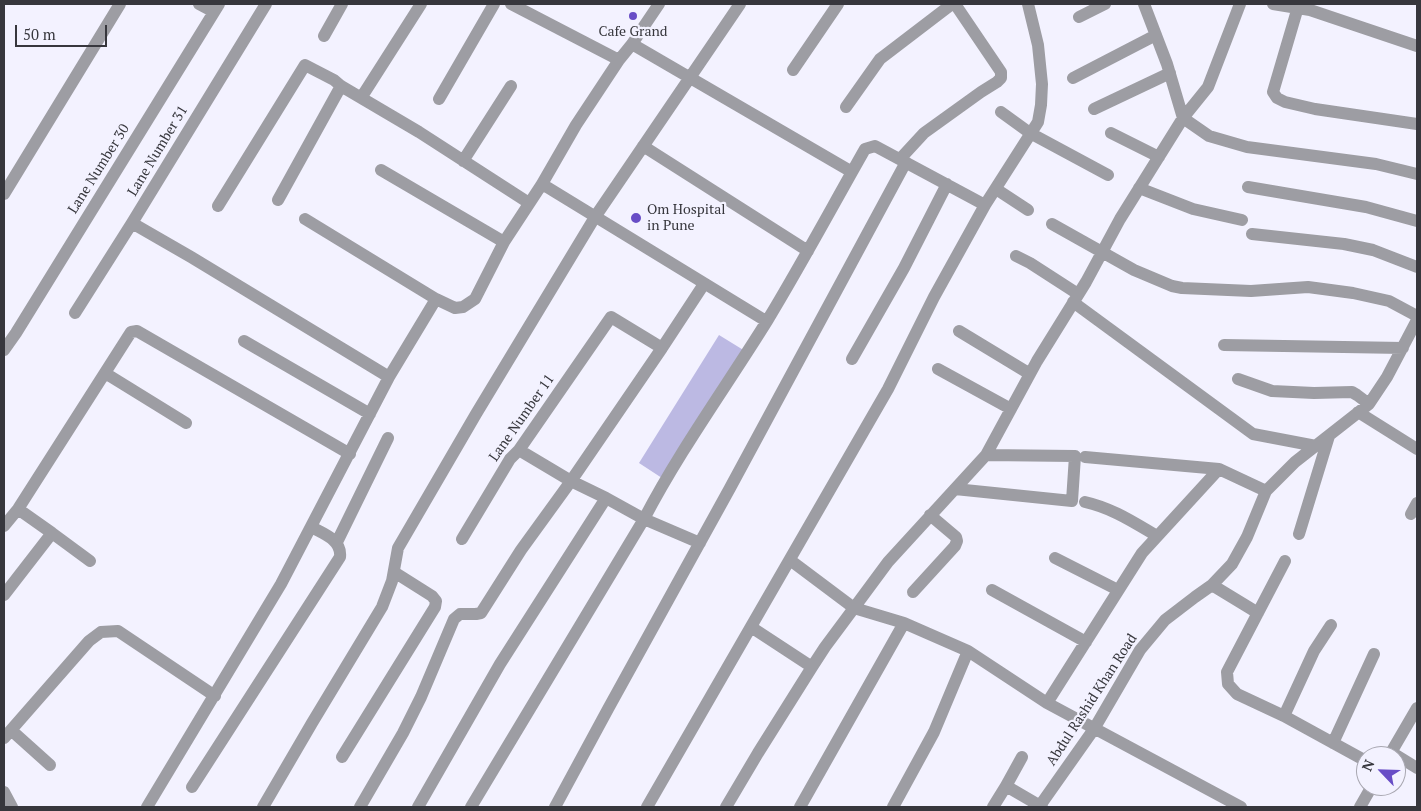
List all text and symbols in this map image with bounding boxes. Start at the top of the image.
marker: Cafe Grand [627,10,639,22]
scale bar [18,15,110,47]
text: 50 m [23,24,56,44]
place label: Cafe Grand [598,24,668,40]
street label: Lane Number 31 [124,103,192,199]
street label: Lane Number 30 [65,121,133,217]
place label: Om Hospital in Pune [647,202,725,234]
marker: Om Hospital in Pune [629,211,643,225]
street label: Lane Number 11 [486,371,558,465]
street label: Abdul Rashid Khan Road [1043,631,1141,769]
north arrow [1356,746,1406,796]
text: N [1357,756,1379,774]

